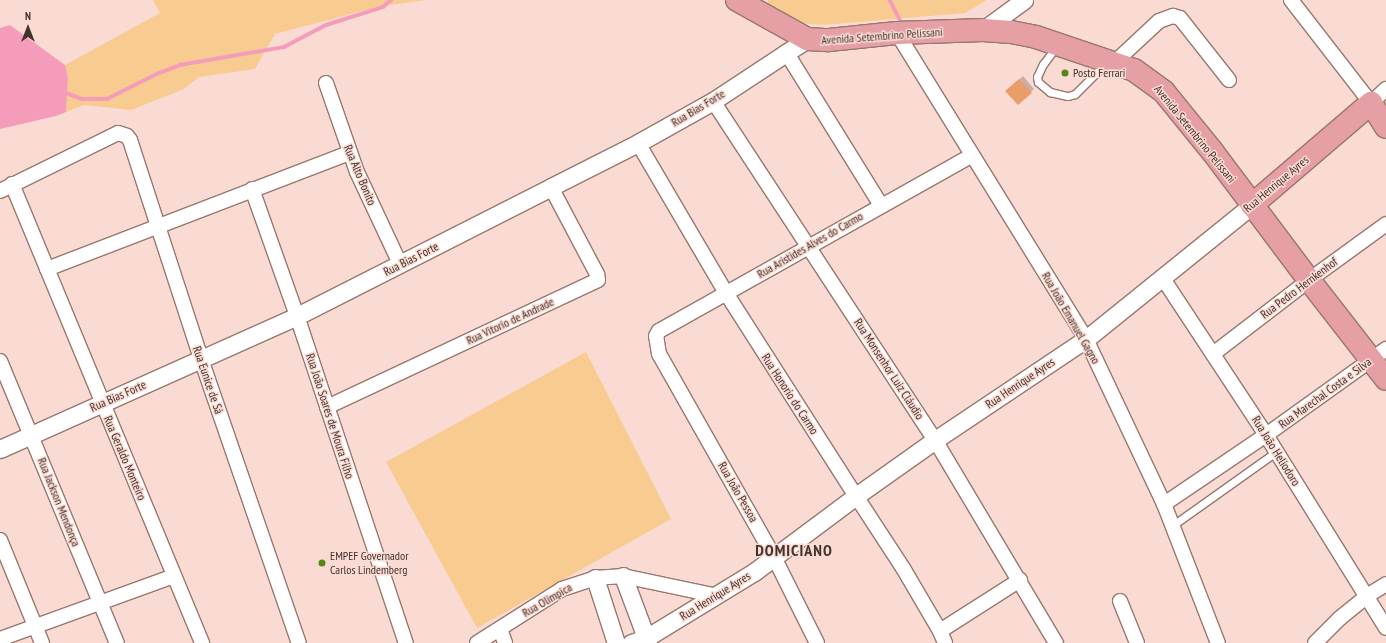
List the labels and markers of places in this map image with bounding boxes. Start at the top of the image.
place label: Posto Ferrari [1073,66,1125,80]
marker: Posto Ferrari [1060,68,1070,78]
place label: EMPEF Governador Carlos Lindemberg [330,549,408,577]
marker: EMPEF Governador Carlos Lindemberg [317,558,327,568]

